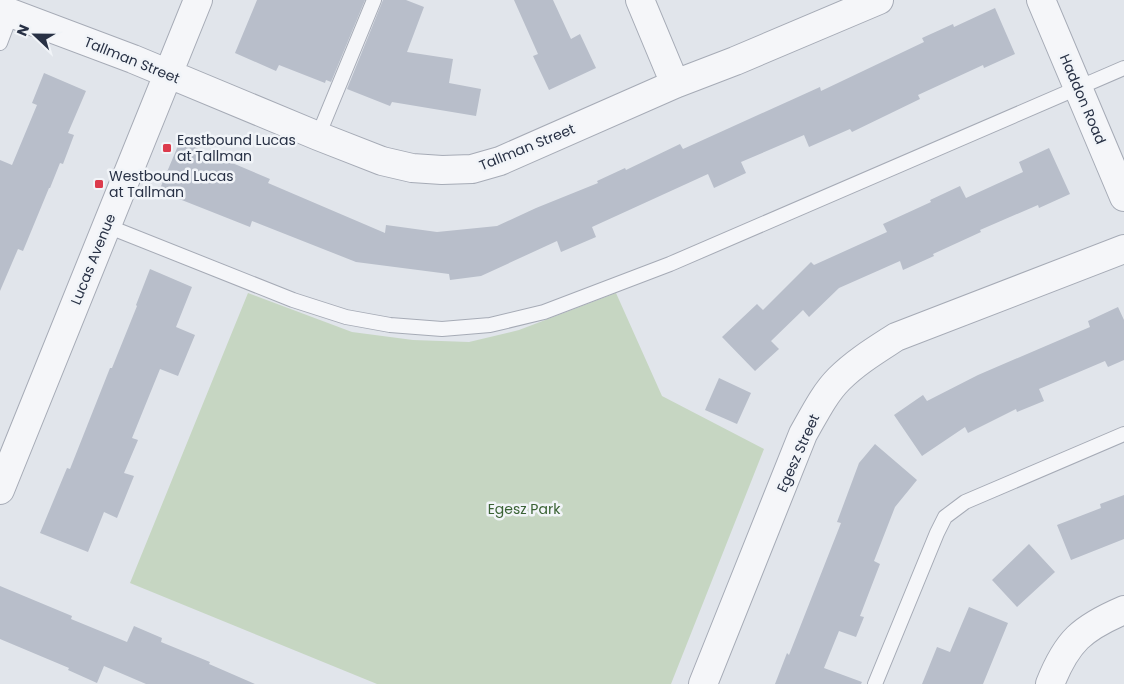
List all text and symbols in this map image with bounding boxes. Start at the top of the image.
north arrow [10,10,60,60]
text: N [12,22,34,39]
street label: Tallman Street [81,32,183,88]
street label: Haddon Road [1055,51,1111,147]
street label: Tallman Street [476,119,578,175]
place label: Eastbound Lucas at Tallman [177,130,296,166]
marker: Eastbound Lucas at Tallman [161,142,173,154]
place label: Westbound Lucas at Tallman [109,166,234,202]
marker: Westbound Lucas at Tallman [93,178,105,190]
street label: Lucas Avenue [66,210,120,308]
street label: Egesz Street [772,411,824,495]
park label: Egesz Park [488,499,561,519]

